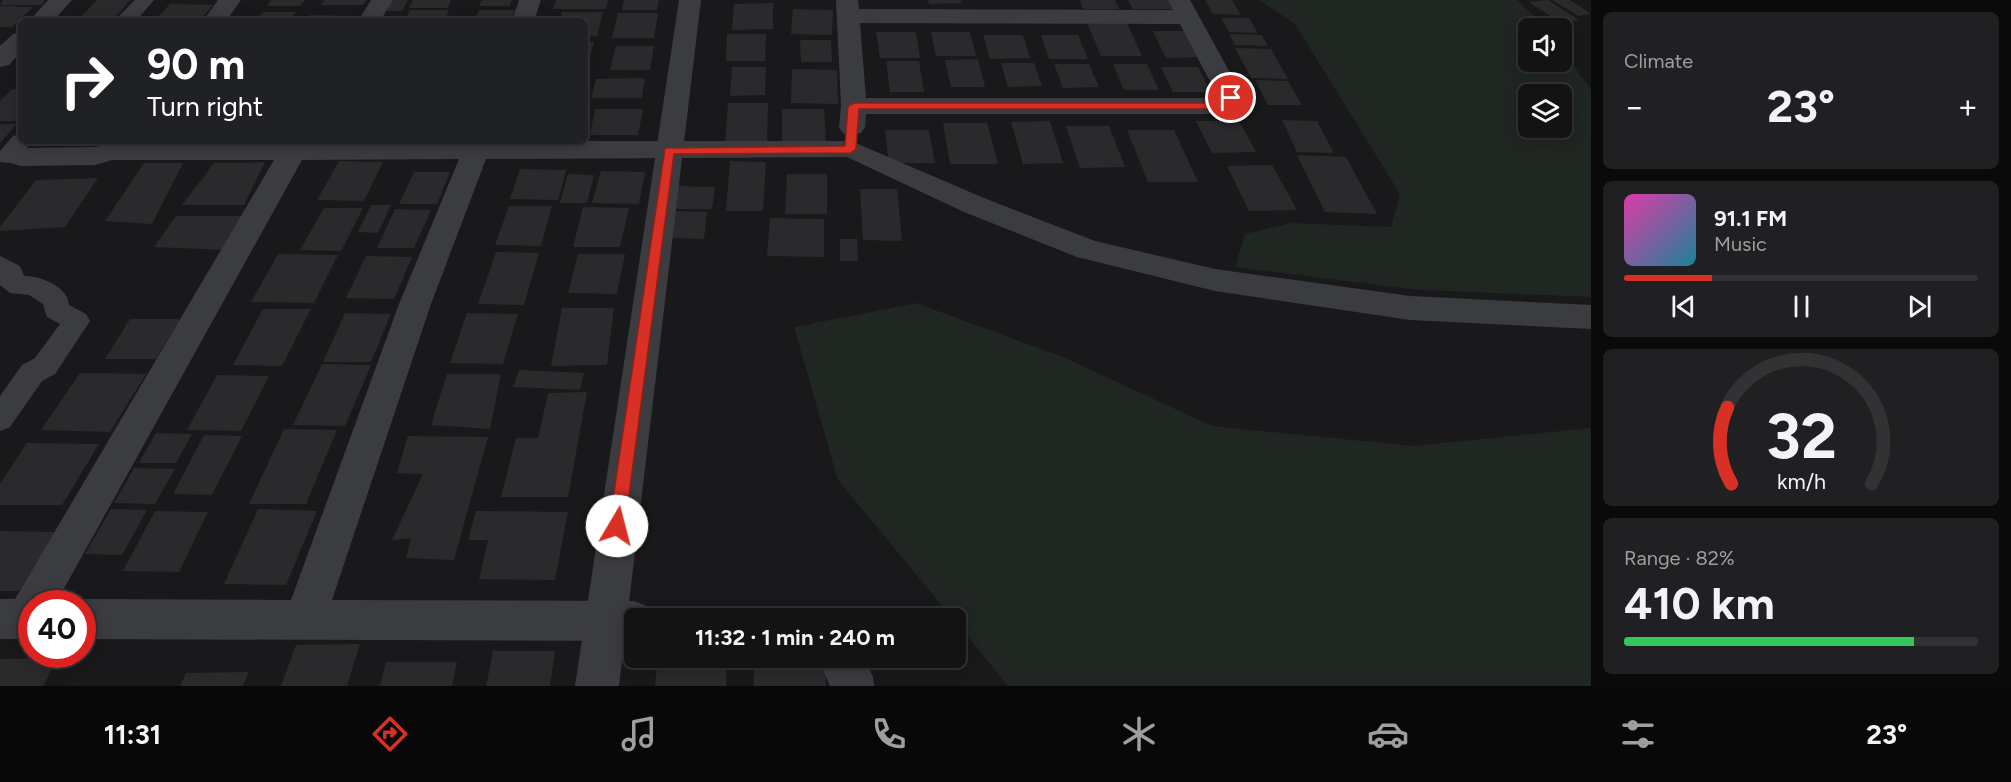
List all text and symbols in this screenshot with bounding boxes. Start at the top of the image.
map controls [1518,18,1572,138]
button: sound [1518,18,1572,72]
text: 90 m [147,39,245,90]
icon: right [48,42,126,120]
text: Climate [1624,49,1693,73]
pin [1205,72,1256,123]
text: 23° [1767,79,1835,133]
icon: arrive [1214,81,1247,114]
button: layers [1518,84,1572,138]
text: − [1624,87,1645,126]
text: + [1957,87,1978,126]
text: Turn right [147,90,263,123]
text: 91.1 FM [1714,205,1787,232]
text: Music [1714,232,1767,256]
icon: previous [1667,290,1700,323]
icon: pause [1785,290,1818,323]
icon: next [1903,290,1936,323]
text: 32 [1766,399,1836,474]
text: km/h [1777,470,1825,495]
position arrow [585,494,649,558]
text: Range · 82% [1624,546,1735,570]
text: 410 km [1624,576,1775,630]
speed limit sign: 40 [18,590,96,668]
text: 11:32 · 1 min · 240 m [695,624,895,651]
icon: directions [369,713,411,755]
icon: music [618,713,660,755]
icon: phone [868,713,910,755]
icon: climate [1118,713,1160,755]
icon: car [1367,713,1409,755]
icon: filters [1617,713,1659,755]
text: 11:31 [104,718,161,751]
text: 23° [1866,718,1907,751]

